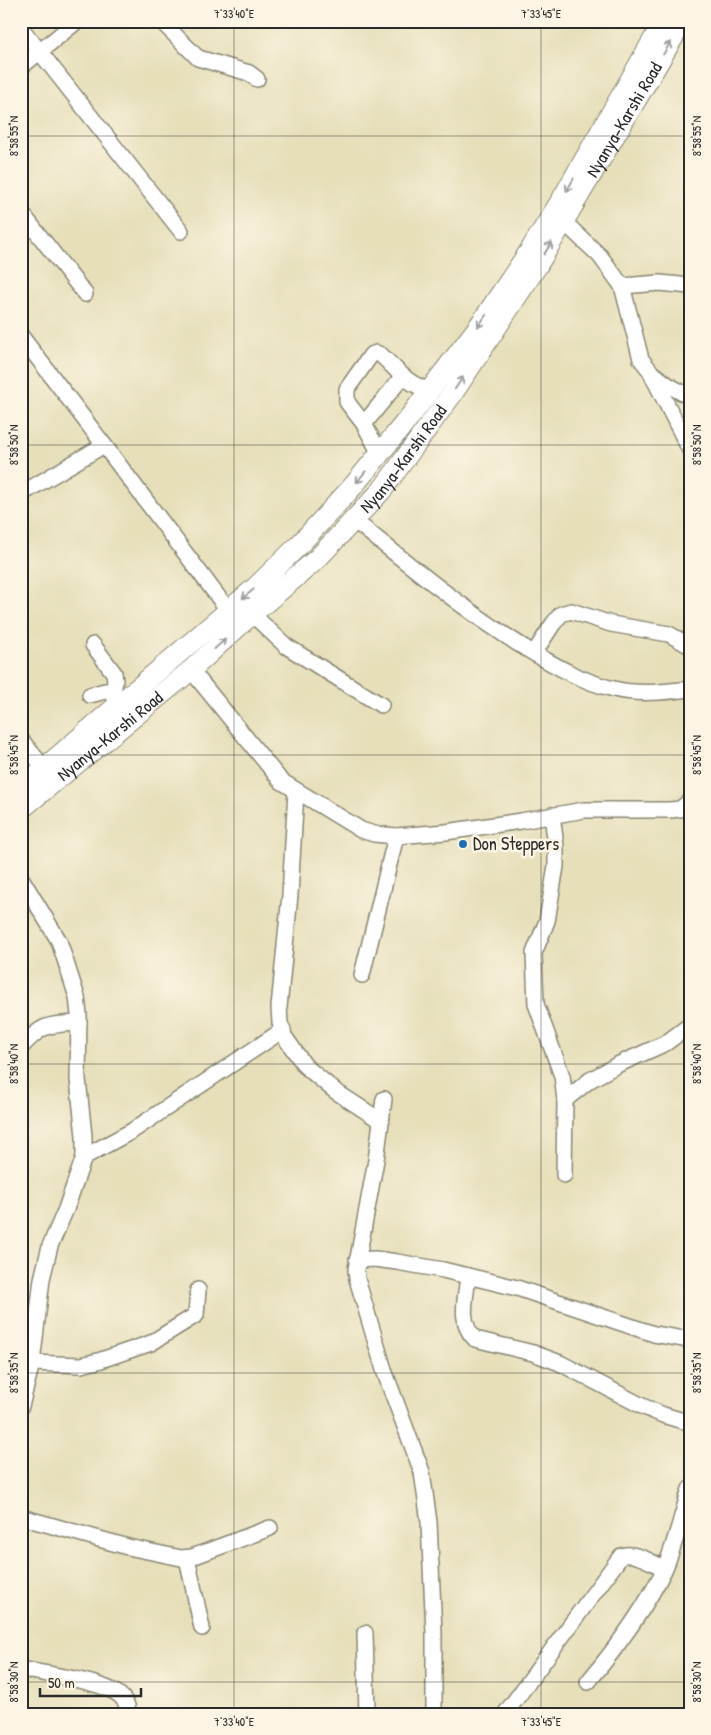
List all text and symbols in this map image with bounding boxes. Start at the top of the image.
text: 7°33'40"E [214,5,255,22]
text: 7°33'45"E [521,5,562,22]
one-way arrow [663,42,673,56]
street label: Nyanya-Karshi Road [580,57,668,182]
text: 8°58'55"N [5,116,22,156]
text: 8°58'55"N [688,116,705,156]
one-way arrow [564,177,574,191]
one-way arrow [544,241,554,255]
one-way arrow [477,314,487,328]
one-way arrow [454,377,464,391]
street label: Nyanya-Karshi Road [354,399,452,518]
text: 8°58'50"N [5,425,22,465]
text: 8°58'50"N [688,425,705,465]
one-way arrow [355,471,366,484]
one-way arrow [241,588,254,599]
one-way arrow [213,638,226,650]
street label: Nyanya-Karshi Road [51,685,168,787]
text: 8°58'45"N [5,735,22,775]
text: 8°58'45"N [688,735,705,775]
place label: Don Steppers [473,831,559,856]
marker: Don Steppers [457,838,469,850]
text: 8°58'40"N [5,1044,22,1084]
text: 8°58'40"N [688,1044,705,1084]
text: 8°58'35"N [5,1353,22,1393]
text: 8°58'35"N [688,1353,705,1393]
text: 8°58'30"N [5,1662,22,1703]
text: 8°58'30"N [688,1662,705,1703]
scale bar [40,1665,141,1697]
text: 50 m [48,1672,75,1693]
text: 7°33'40"E [214,1713,255,1730]
text: 7°33'45"E [521,1713,562,1730]

